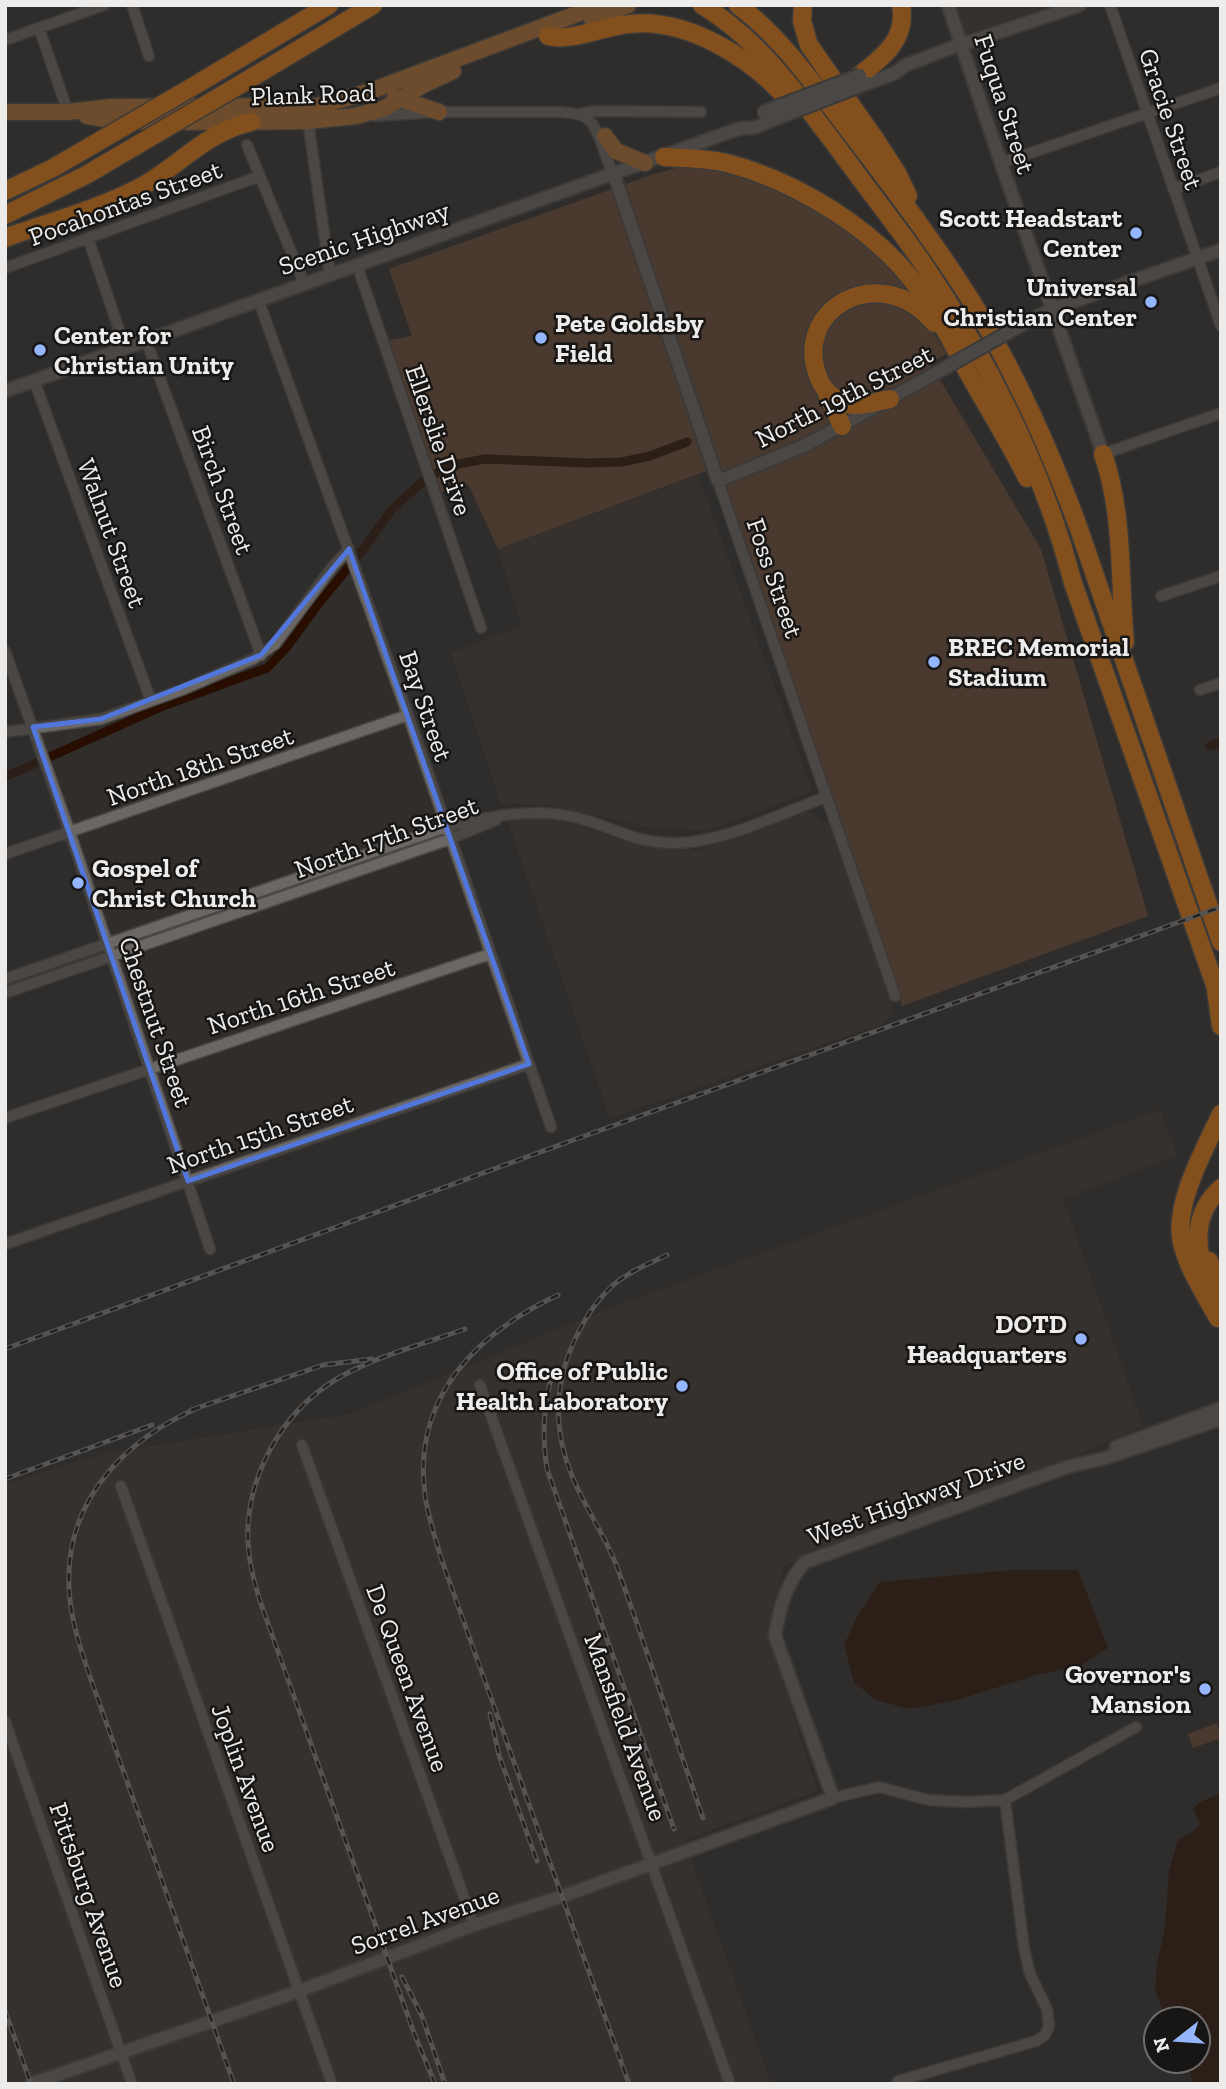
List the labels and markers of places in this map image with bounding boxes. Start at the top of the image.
place label: Scott Headstart Center [939,202,1123,264]
marker: Scott Headstart Center [1128,225,1144,241]
place label: Universal Christian Center [943,271,1137,333]
marker: Universal Christian Center [1143,294,1159,310]
place label: Pete Goldsby Field [555,307,704,369]
place label: Center for Christian Unity [54,319,234,381]
marker: Pete Goldsby Field [533,330,549,346]
marker: Center for Christian Unity [32,342,48,358]
place label: BREC Memorial Stadium [948,631,1129,693]
marker: BREC Memorial Stadium [926,654,942,670]
place label: Gospel of Christ Church [92,852,256,914]
marker: Gospel of Christ Church [70,875,86,891]
place label: DOTD Headquarters [907,1308,1067,1370]
marker: DOTD Headquarters [1073,1331,1089,1347]
place label: Office of Public Health Laboratory [456,1355,668,1417]
marker: Office of Public Health Laboratory [674,1378,690,1394]
place label: Governor's Mansion [1065,1658,1192,1720]
marker: Governor's Mansion [1197,1681,1213,1697]

